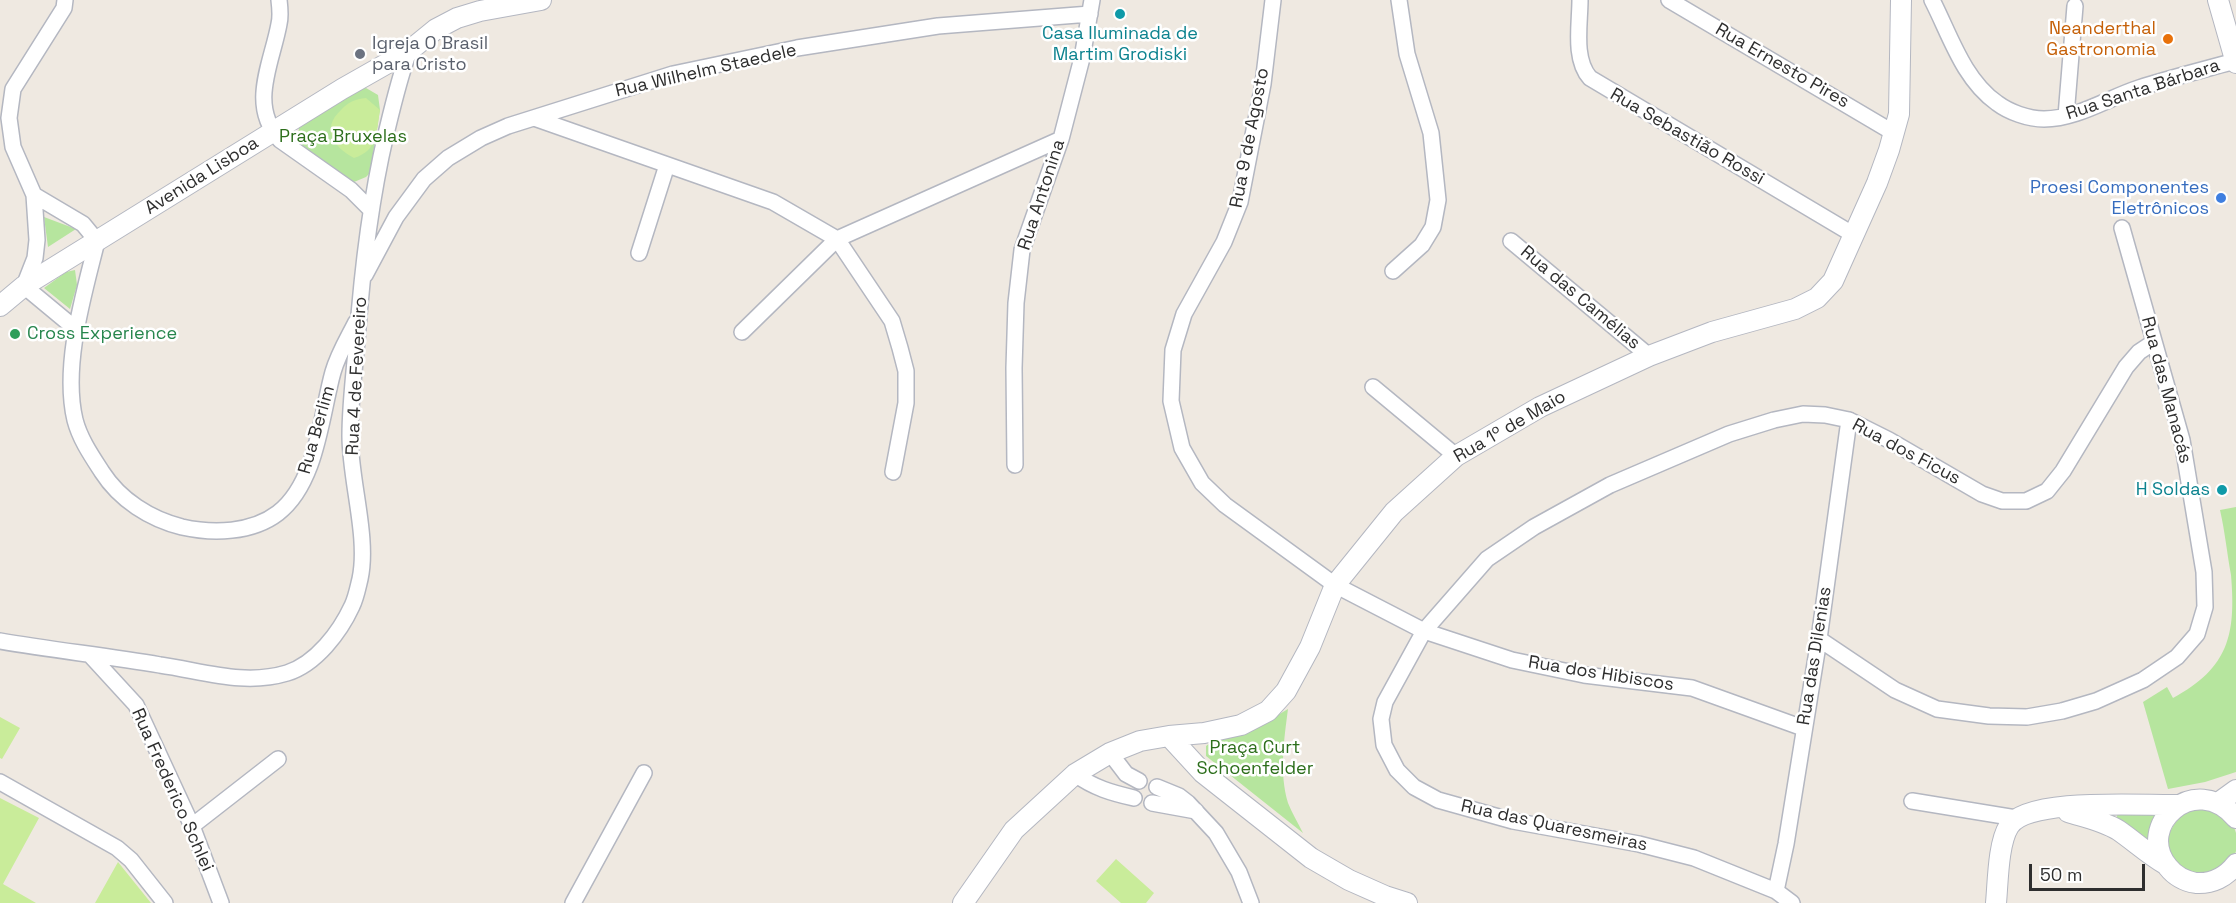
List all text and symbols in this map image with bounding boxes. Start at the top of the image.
marker: Casa Iluminada de Martim Grodiski [1113,7,1127,21]
place label: Neanderthal Gastronomia [2046,18,2156,60]
street label: Rua Ernesto Pires [1711,19,1853,113]
place label: Casa Iluminada de Martim Grodiski [1042,23,1198,66]
marker: Neanderthal Gastronomia [2161,32,2175,46]
place label: Igreja O Brasil para Cristo [372,33,488,76]
street label: Rua Wilhelm Staedele [613,40,799,102]
marker: Igreja O Brasil para Cristo [353,47,367,61]
street label: Rua Santa Bárbara [2063,55,2223,125]
street label: Rua 9 de Agosto [1226,66,1274,210]
street label: Rua Sebastião Rossi [1606,84,1768,190]
park label: Praça Bruxelas [279,126,407,148]
street label: Avenida Lisboa [141,132,263,220]
street label: Rua Antonina [1014,137,1070,253]
place label: Proesi Componentes Eletrônicos [2030,177,2209,219]
marker: Proesi Componentes Eletrônicos [2214,191,2228,205]
street label: Rua das Camélias [1516,242,1644,354]
street label: Rua 4 de Fevereiro [342,296,372,456]
street label: Rua das Manacás [2136,314,2196,466]
place label: Cross Experience [27,323,177,345]
marker: Cross Experience [8,327,22,341]
street label: Rua Berlim [294,383,340,477]
street label: Rua 1º de Maio [1450,386,1570,468]
street label: Rua dos Ficus [1848,414,1964,490]
place label: H Soldas [2136,479,2210,501]
marker: H Soldas [2215,483,2229,497]
street label: Rua das Dilenias [1793,585,1837,727]
street label: Rua dos Hibiscos [1527,652,1675,696]
street label: Rua Frederico Schlei [126,705,218,875]
park label: Praça Curt Schoenfelder [1196,737,1314,780]
street label: Rua das Quaresmeiras [1459,796,1649,856]
scale bar [2032,852,2148,890]
text: 50 m [2040,863,2082,886]

